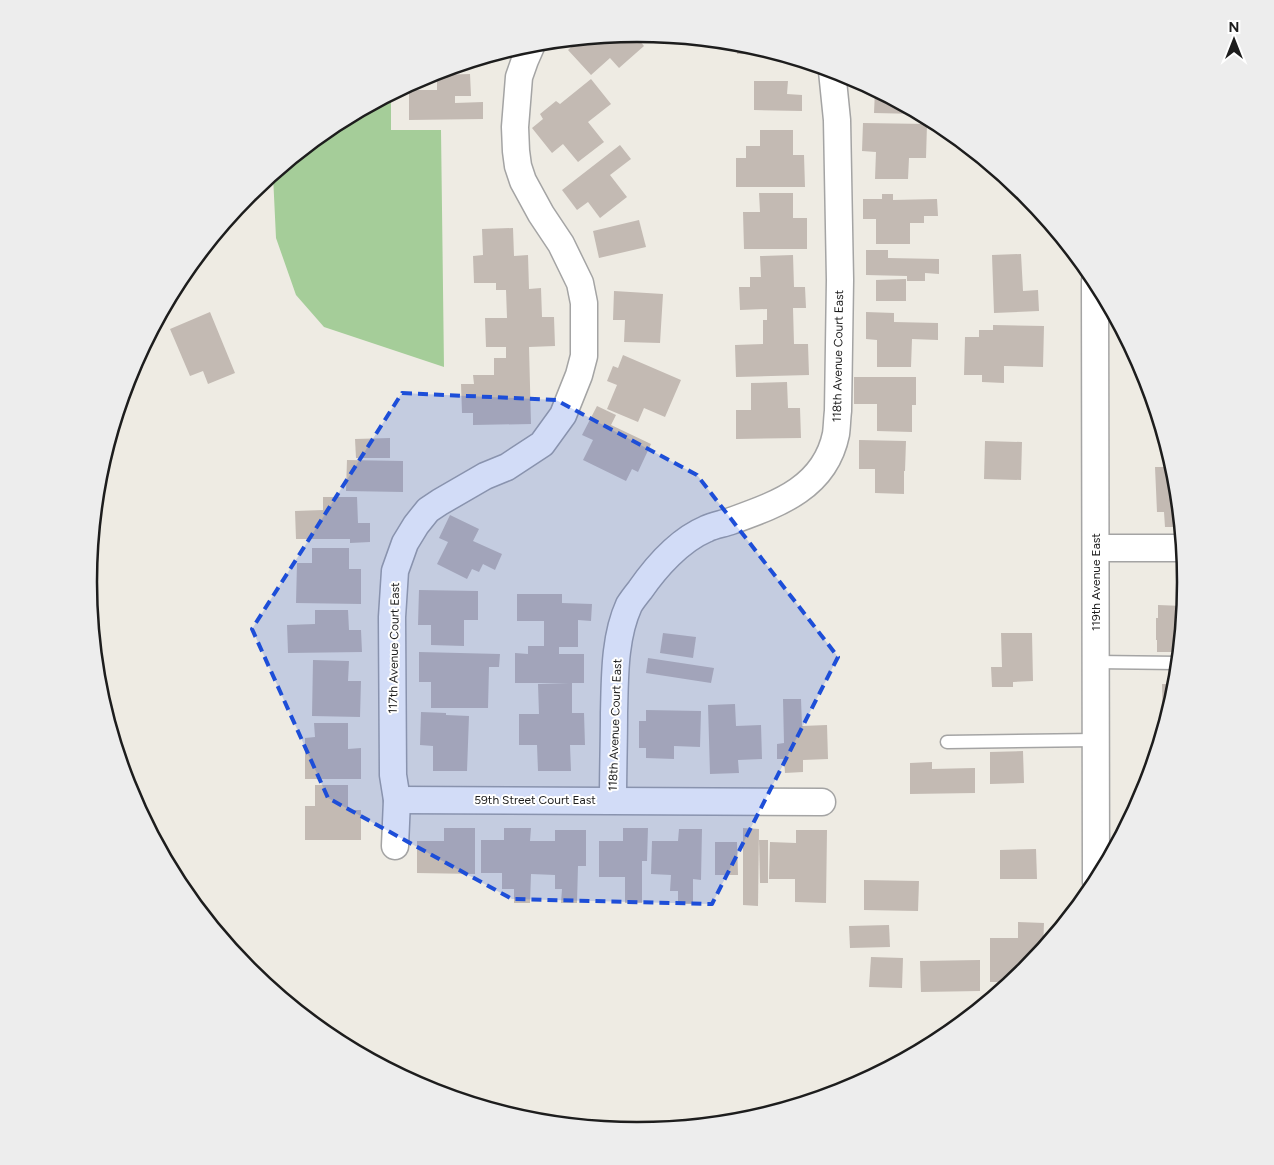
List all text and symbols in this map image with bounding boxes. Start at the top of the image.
north arrow [1209,15,1259,65]
text: N [1229,19,1239,36]
street label: 118th Avenue Court East [830,289,846,422]
street label: 119th Avenue East [1089,533,1103,631]
street label: 117th Avenue Court East [386,582,402,714]
street label: 118th Avenue Court East [606,658,624,791]
street label: 59th Street Court East [474,793,596,807]

